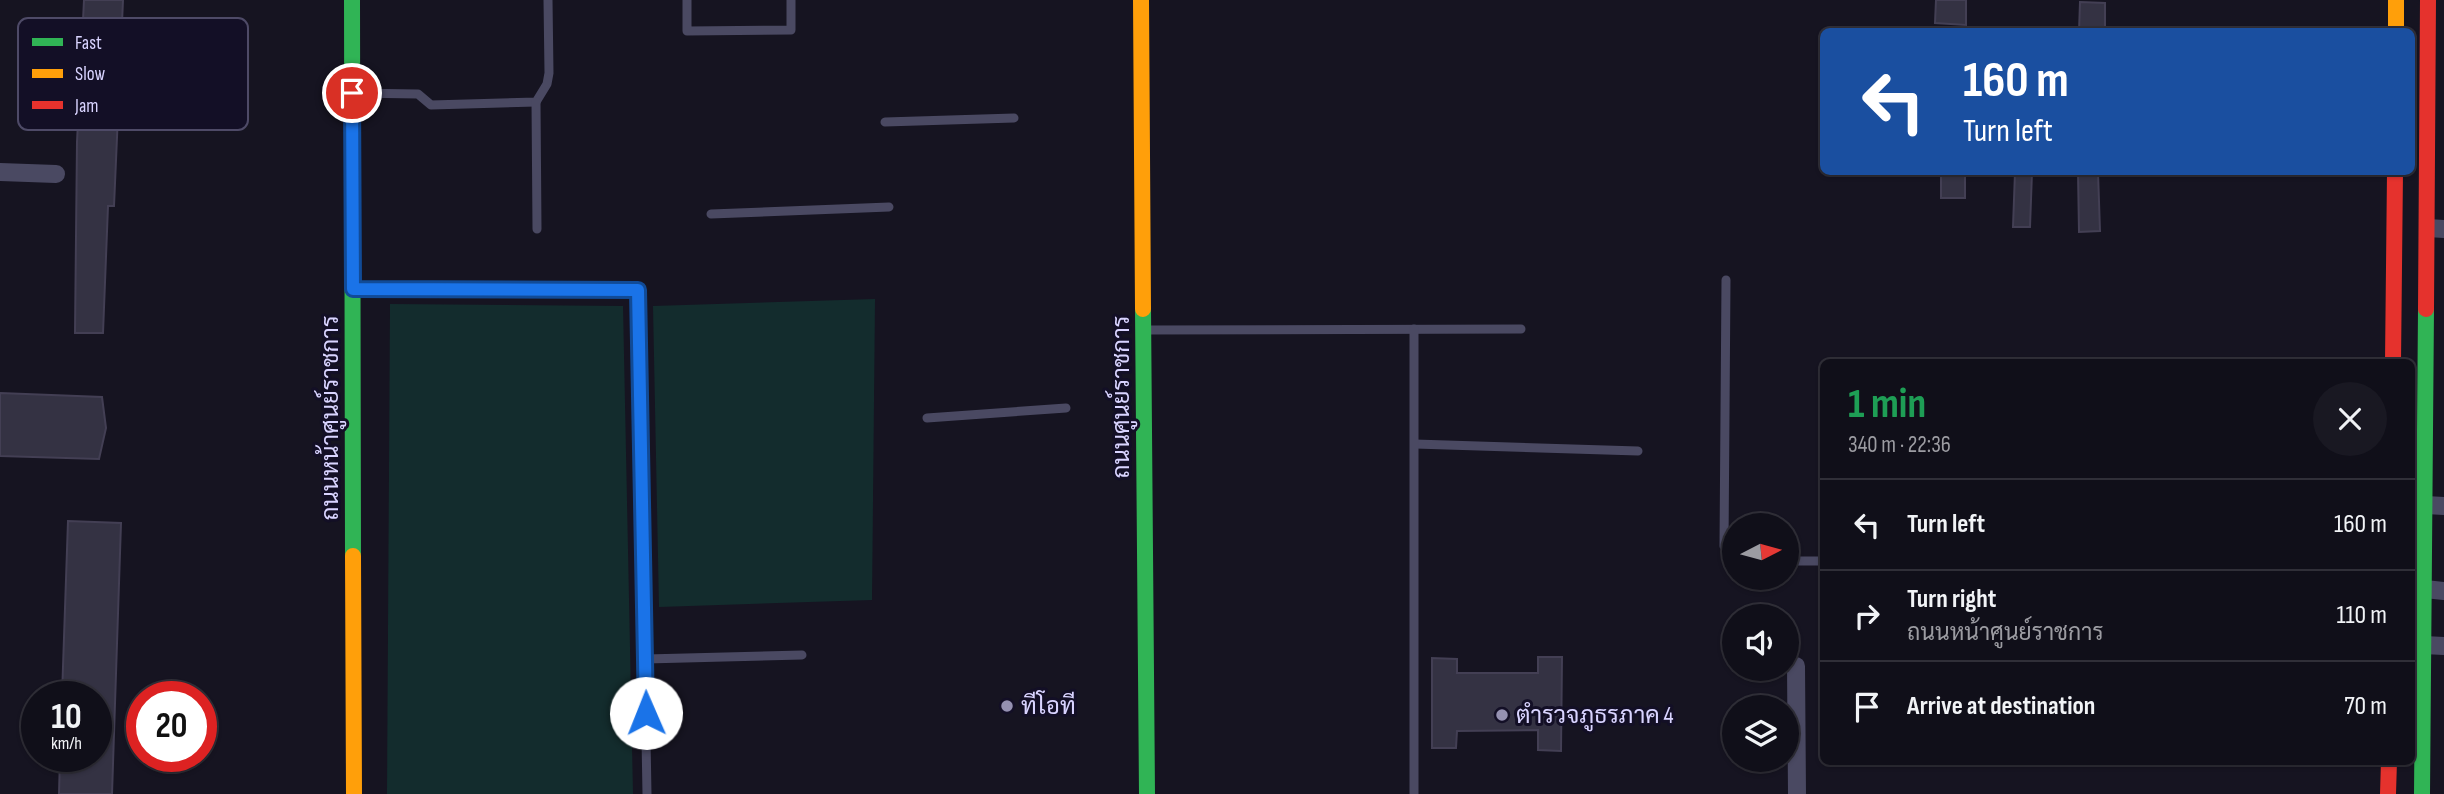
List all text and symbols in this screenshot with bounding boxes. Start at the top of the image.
legend [18,18,248,130]
text: Fast [75,32,102,55]
text: 160 m [1963,52,2069,111]
icon: left [1848,56,1939,147]
text: Slow [75,63,105,86]
pin [322,63,382,123]
icon: arrive [333,74,371,112]
text: Jam [74,95,98,118]
text: Turn left [1963,112,2053,151]
street label: ถนนหน้าศูนย์ราชการ [314,315,347,521]
street label: ถนนศูนย์ราชการ [1105,316,1138,478]
text: 1 min [1848,379,1926,430]
button: close [2313,382,2387,456]
text: 340 m · 22:36 [1848,431,1951,459]
icon: left [1848,506,1886,544]
text: Turn left [1907,509,1985,540]
text: 160 m [2334,509,2387,540]
north arrow [1722,513,1799,590]
map controls [1722,513,1799,772]
text: Turn right [1907,584,1996,615]
icon: right [1848,597,1886,635]
text: 110 m [2336,600,2387,631]
button: sound [1722,604,1799,681]
text: ถนนหน้าศูนย์ราชการ [1907,619,2104,647]
position arrow [609,676,683,750]
speed limit sign: 20 [126,681,217,772]
icon: arrive [1848,688,1886,726]
place label: ทีโอที [1021,690,1076,721]
text: Arrive at destination [1907,691,2095,722]
text: 70 m [2344,691,2387,722]
button: layers [1722,695,1799,772]
text: 10 [51,696,82,739]
marker: ทีโอที [999,698,1015,714]
place label: ตำรวจภูธรภาค 4 [1516,701,1674,732]
marker: ตำรวจภูธรภาค 4 [1494,707,1510,723]
text: km/h [51,733,82,754]

